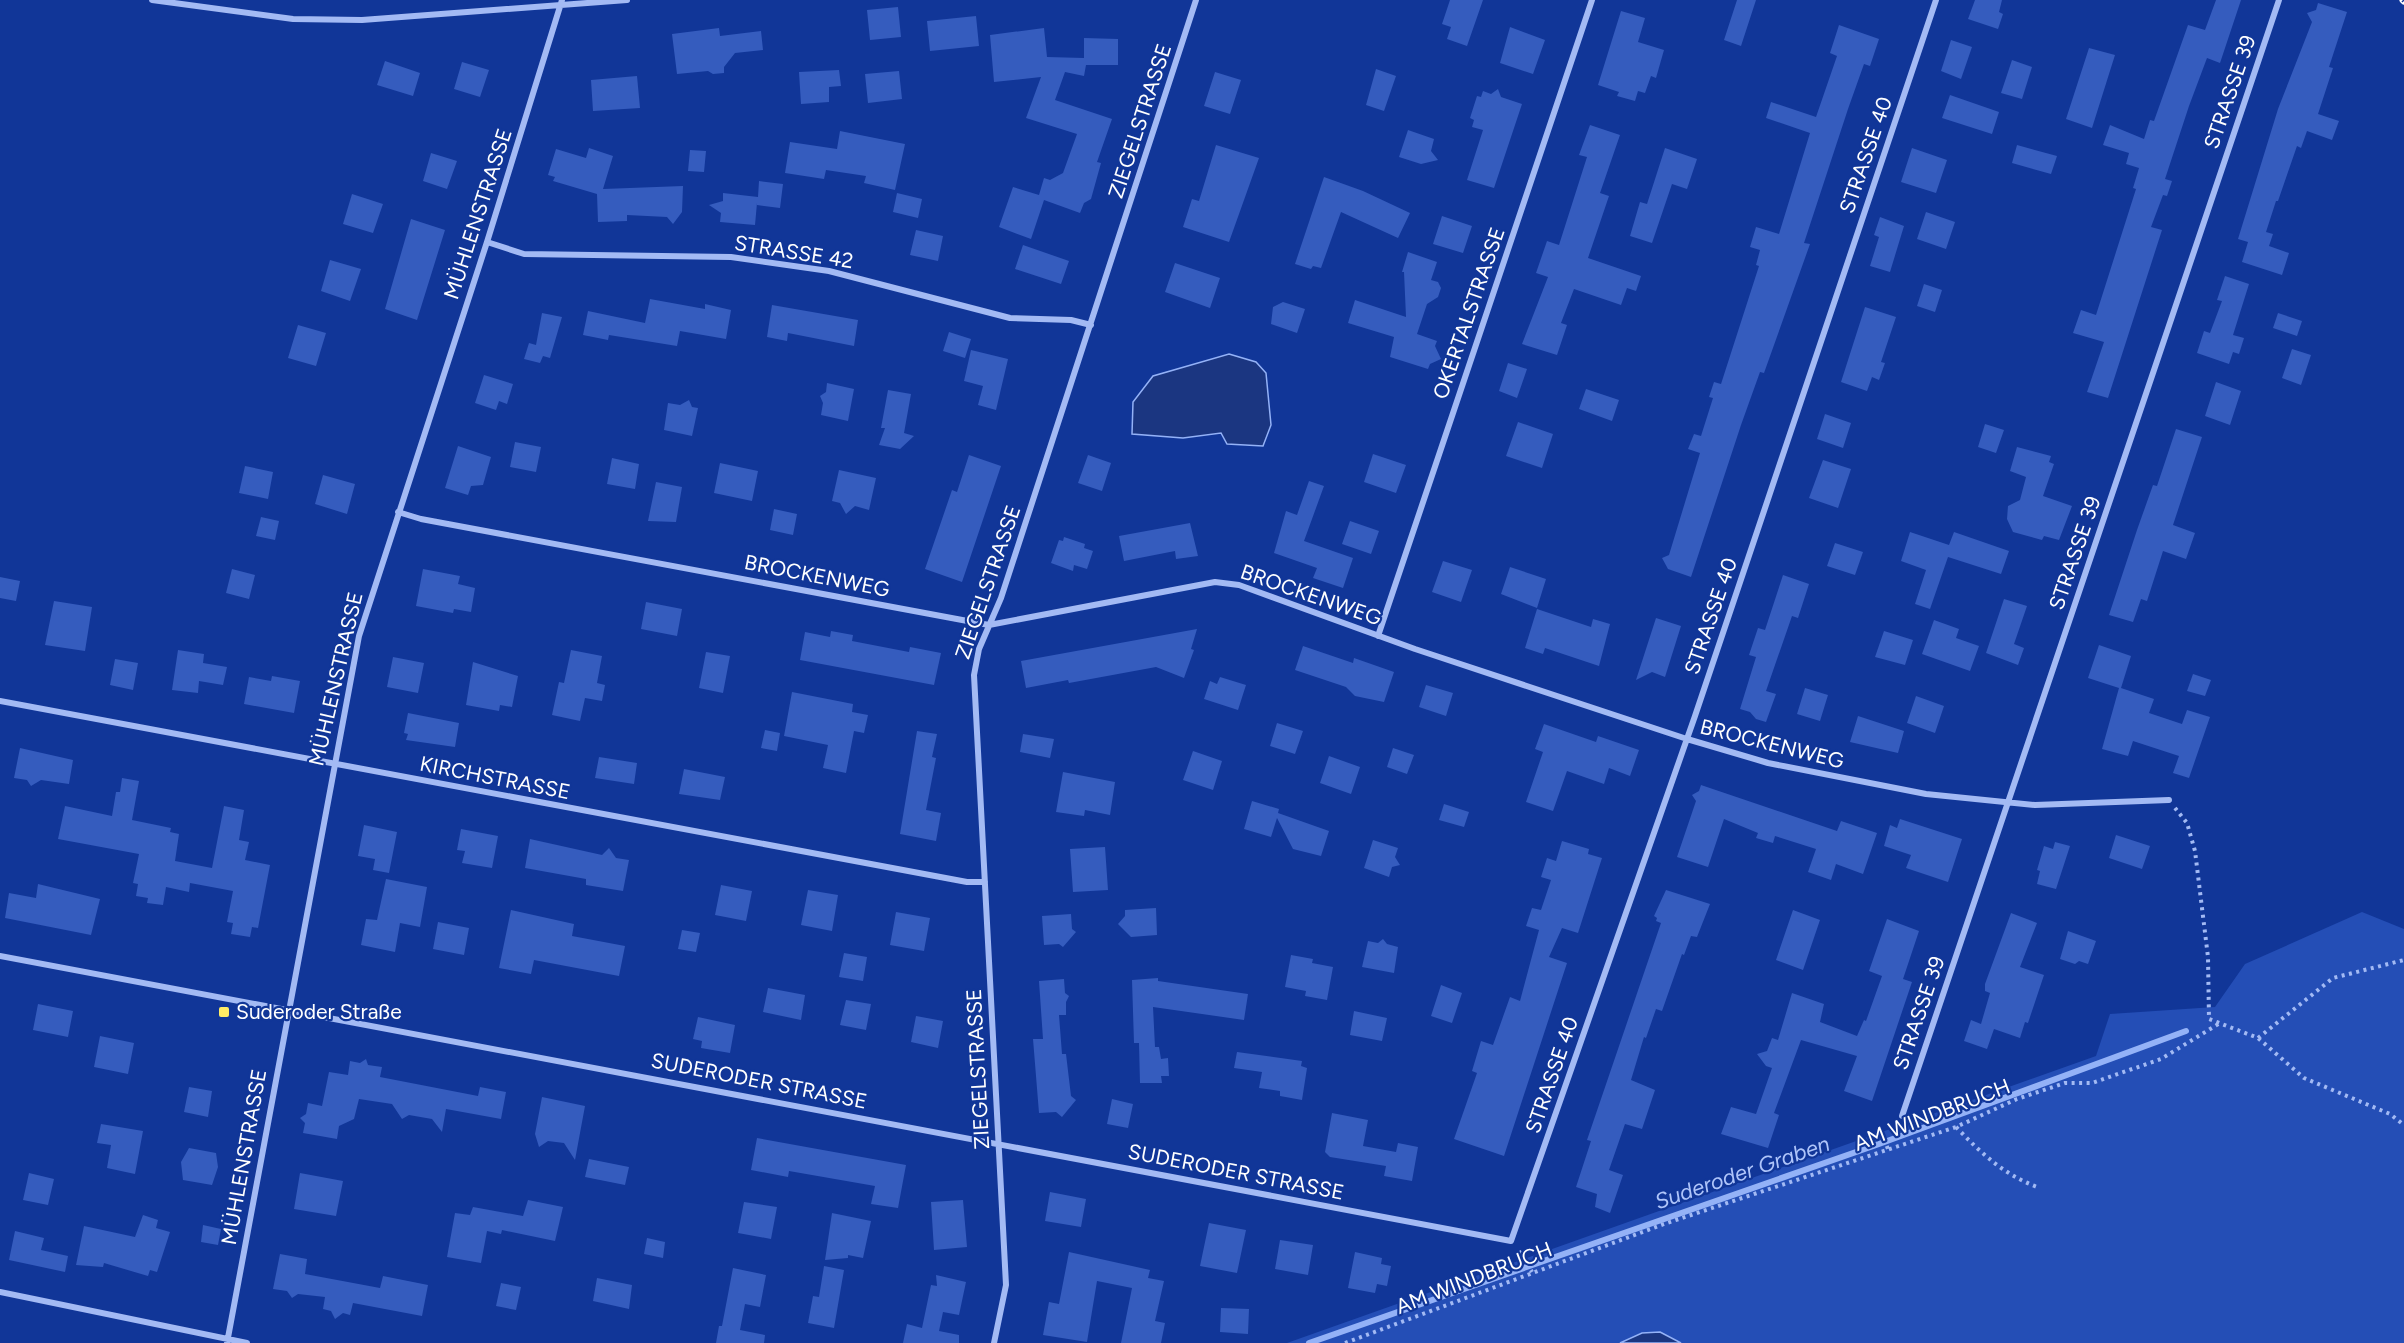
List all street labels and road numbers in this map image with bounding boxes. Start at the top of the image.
street label: STRASSE 39 [2198,32,2261,152]
street label: ZIEGELSTRASSE [1103,40,1176,201]
street label: STRASSE 40 [1834,93,1897,216]
street label: MÜHLENSTRASSE [438,125,517,302]
street label: OKERTALSTRASSE [1427,224,1510,402]
street label: STRASSE 42 [733,230,855,273]
street label: STRASSE 39 [2043,493,2106,613]
street label: ZIEGELSTRASSE [950,502,1026,662]
street label: BROCKENWEG [742,549,892,602]
street label: STRASSE 40 [1679,554,1742,677]
street label: BROCKENWEG [1237,559,1385,630]
street label: MÜHLENSTRASSE [303,589,368,768]
street label: BROCKENWEG [1698,714,1847,773]
street label: KIRCHSTRASSE [418,751,572,804]
street label: STRASSE 39 [1887,953,1950,1073]
street label: ZIEGELSTRASSE [961,988,994,1150]
street label: STRASSE 40 [1520,1013,1583,1136]
street label: SUDERODER STRASSE [649,1047,869,1114]
street label: MÜHLENSTRASSE [216,1067,271,1247]
street label: AM WINDBRUCH [1850,1073,2014,1156]
street label: SUDERODER STRASSE [1126,1138,1346,1205]
street label: AM WINDBRUCH [1392,1236,1556,1319]

